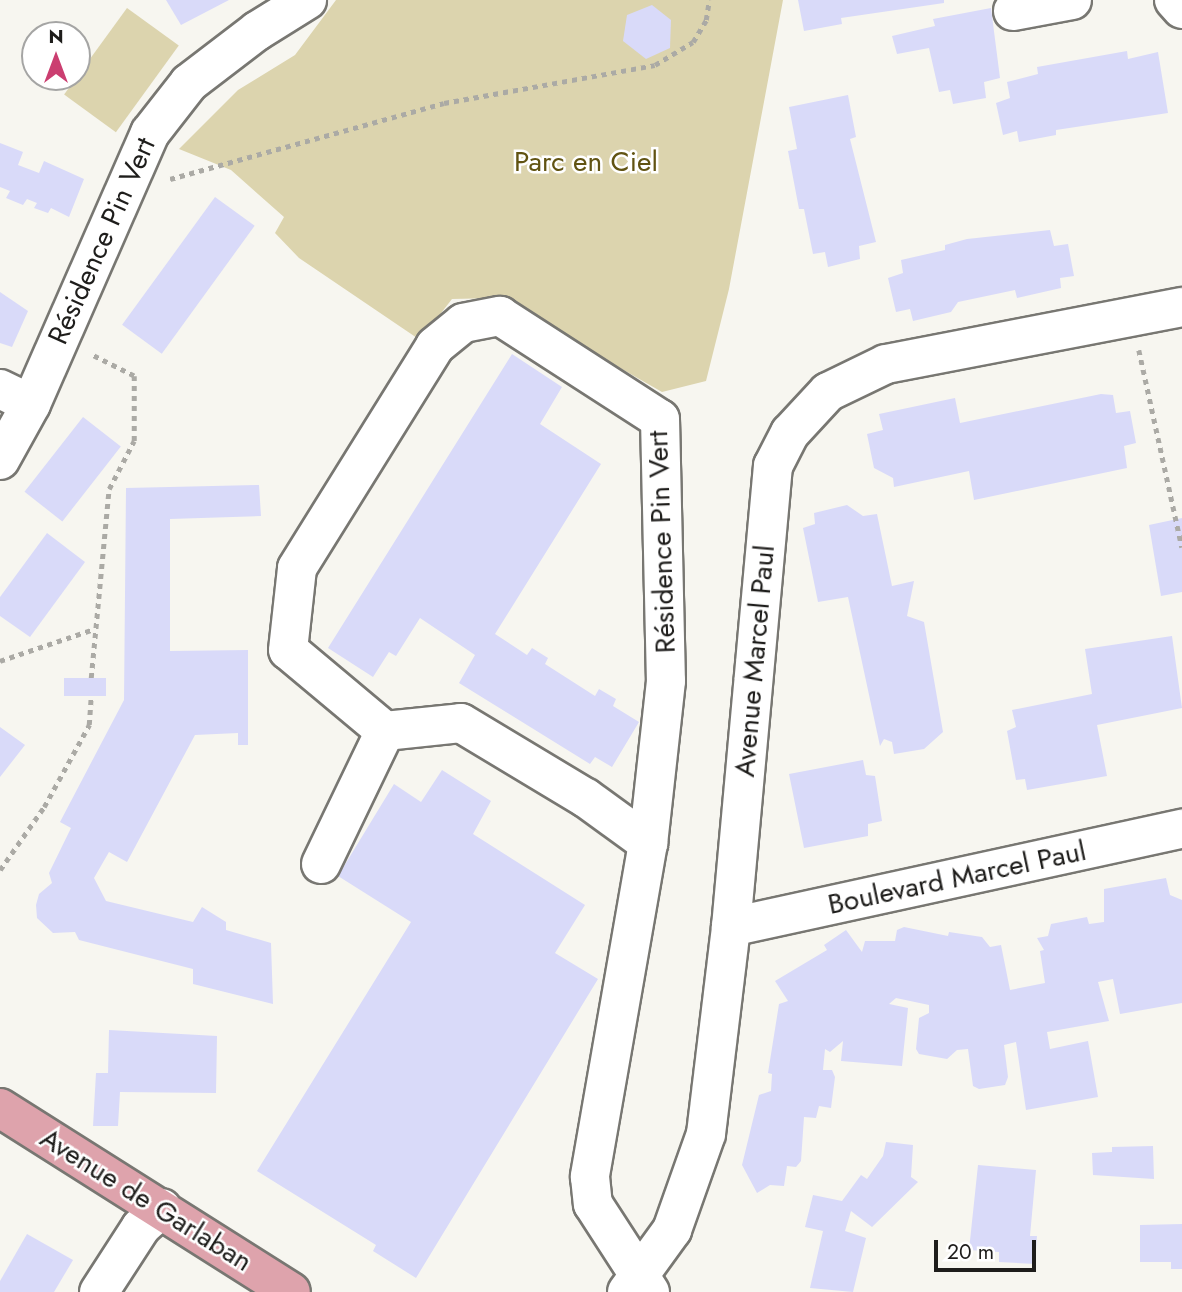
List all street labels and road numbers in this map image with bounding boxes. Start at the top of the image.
street label: Résidence Pin Vert [41,132,163,350]
street label: Résidence Pin Vert [641,430,683,654]
street label: Avenue Marcel Paul [728,544,782,778]
street label: Boulevard Marcel Paul [825,834,1089,922]
street label: Avenue de Garlaban [34,1121,258,1279]

